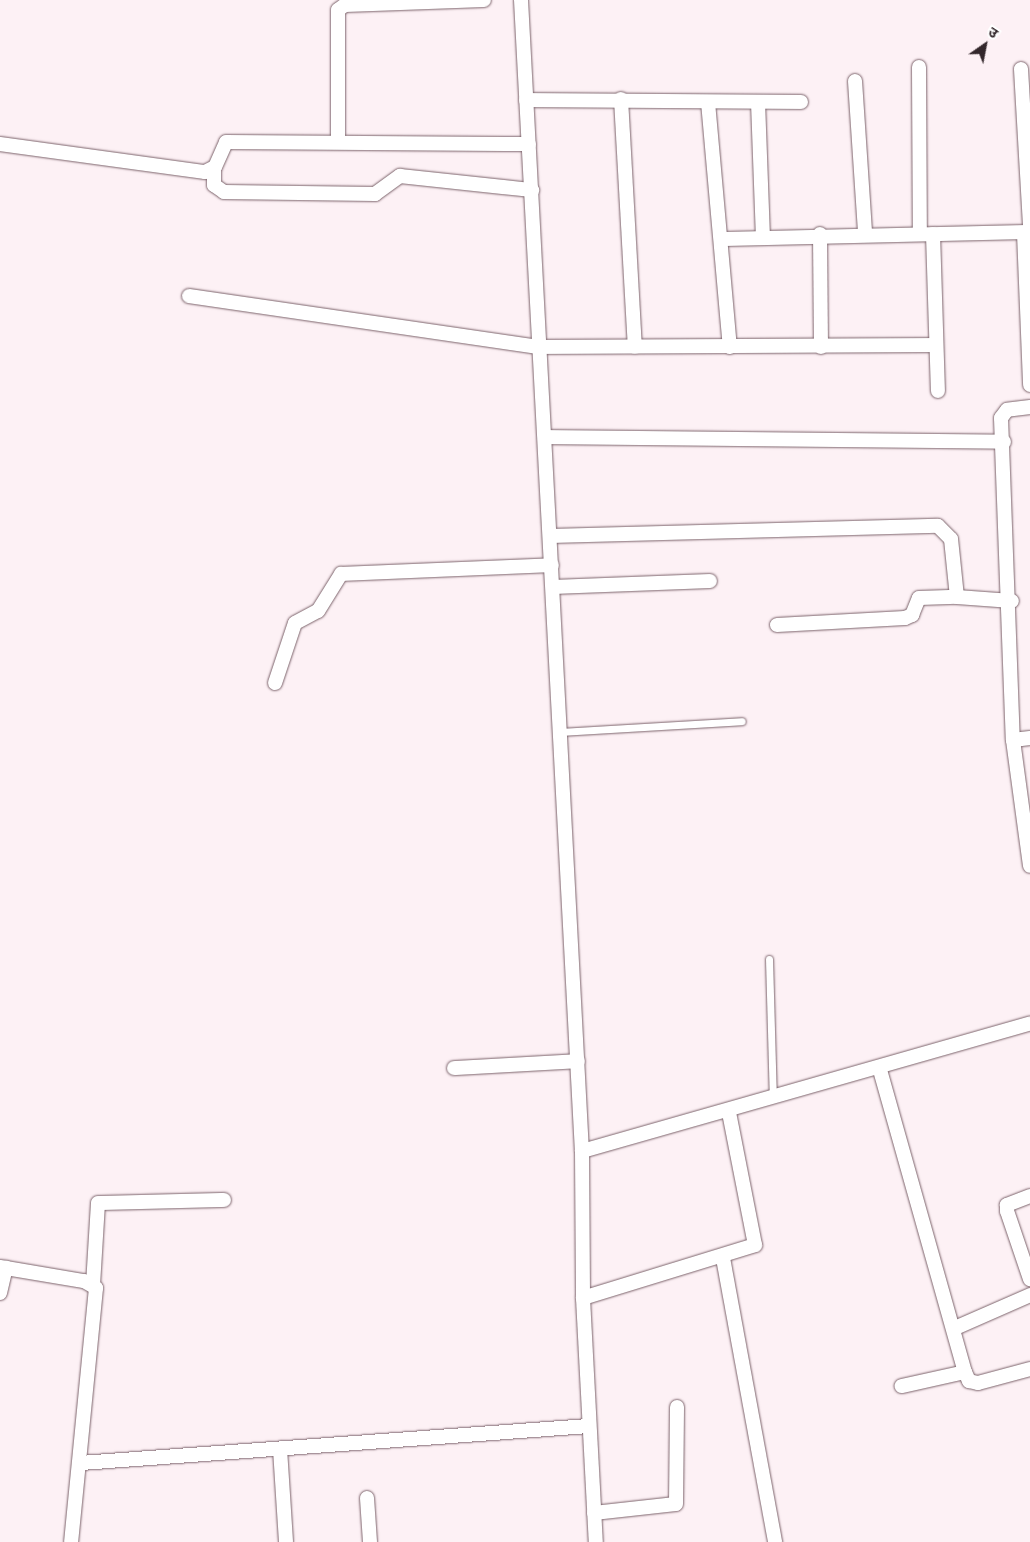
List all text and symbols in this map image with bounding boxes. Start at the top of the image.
north arrow [960,20,1010,70]
text: उ [985,23,1002,42]

